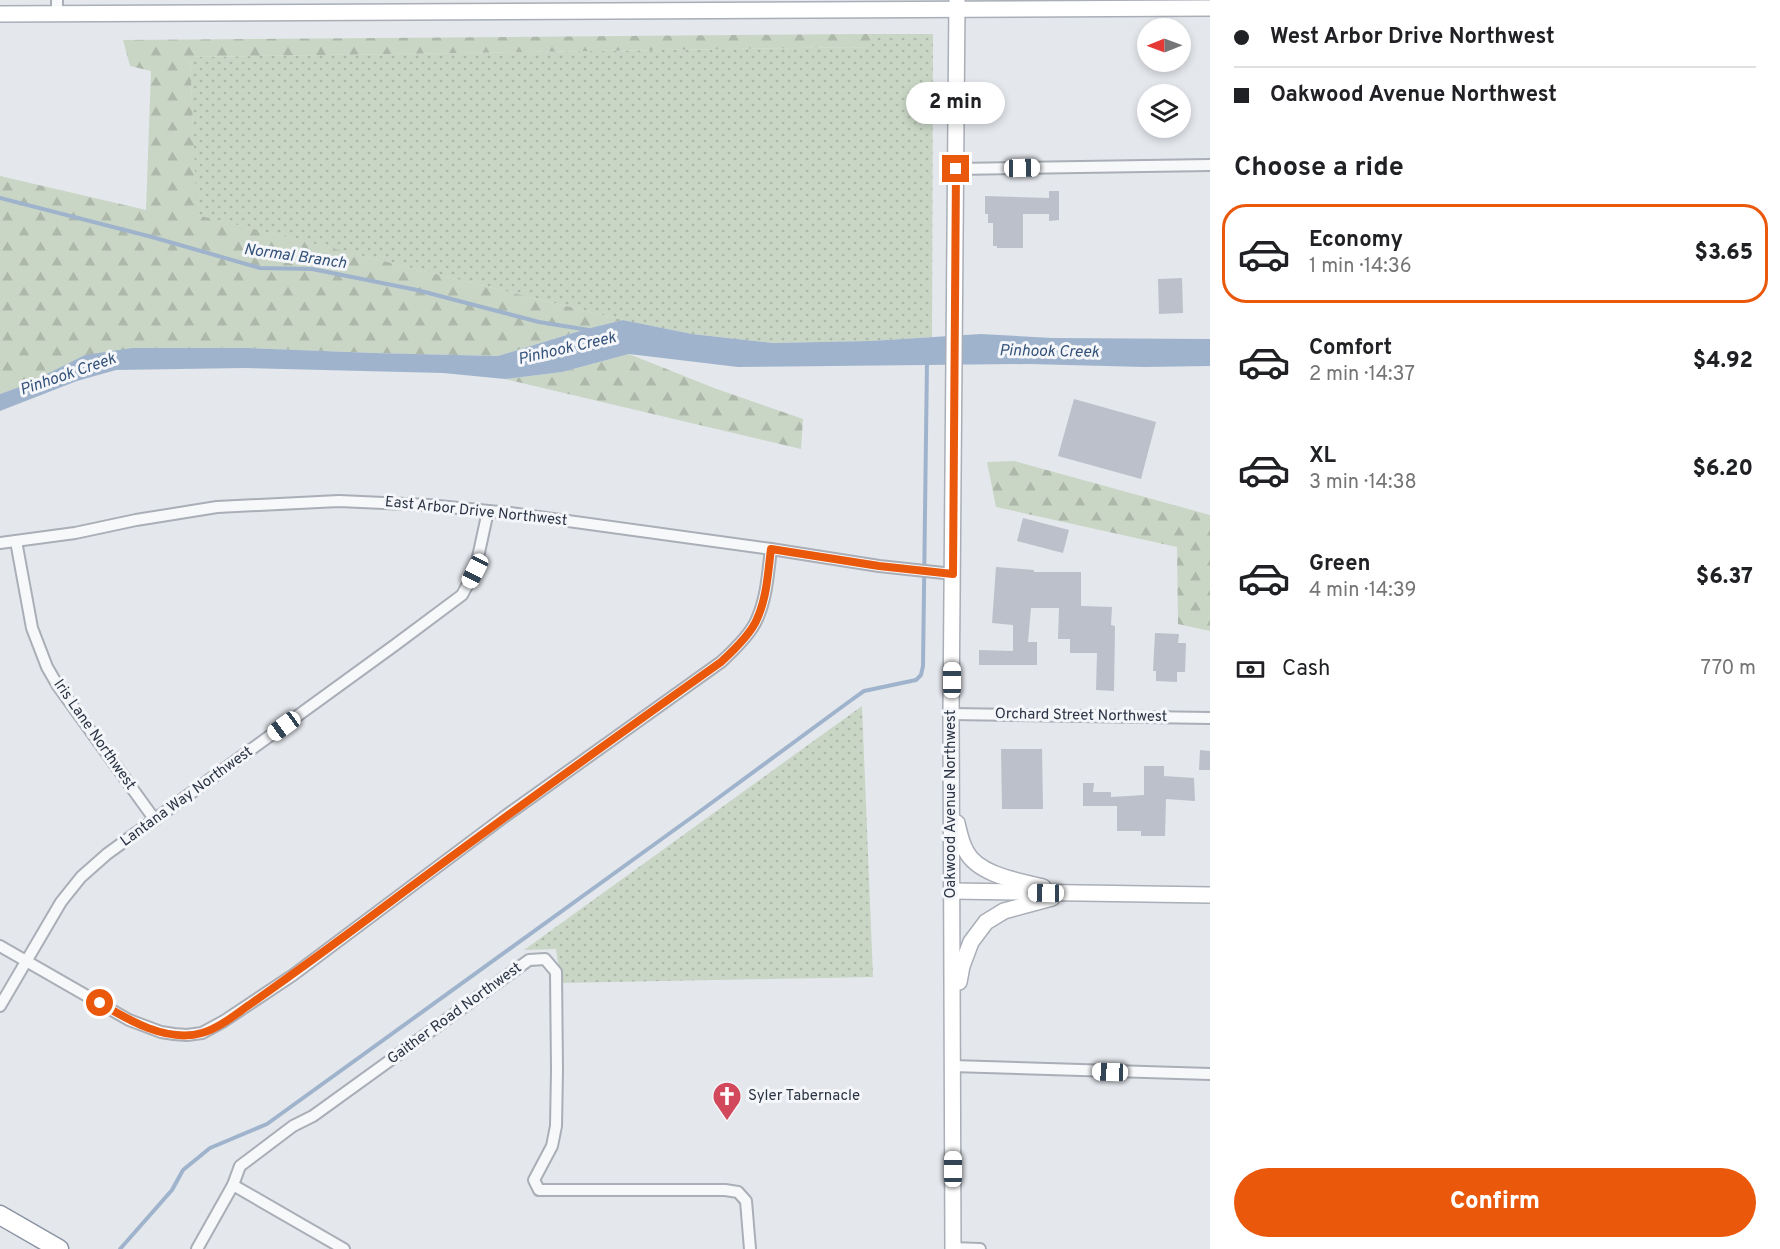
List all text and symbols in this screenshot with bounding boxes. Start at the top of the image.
north arrow [1137,18,1191,72]
map controls [1137,18,1191,138]
text: West Arbor Drive Northwest [1270,24,1555,51]
callout: 2 min [906,82,1006,124]
text: Oakwood Avenue Northwest [1270,82,1557,109]
button: layers [1137,84,1191,138]
text: 2 min [929,90,982,116]
text: Choose a ride [1234,151,1404,185]
route end [942,155,969,182]
car [1004,159,1040,177]
icon: car [1237,227,1291,281]
text: Economy [1309,227,1403,254]
water label: Normal Branch [242,240,348,274]
text: $3.65 [1695,240,1753,267]
text: 1 min · 14:36 [1309,254,1412,280]
water label: Pinhook Creek [516,328,619,370]
icon: car [1237,335,1291,389]
text: Comfort [1309,335,1392,362]
water label: Pinhook Creek [999,341,1100,363]
text: $4.92 [1693,348,1753,375]
water label: Pinhook Creek [17,349,119,401]
text: 2 min · 14:37 [1309,362,1415,388]
icon: car [1237,443,1291,497]
text: XL [1309,443,1336,470]
text: $6.20 [1692,456,1753,483]
text: 3 min · 14:38 [1309,470,1417,496]
street label: East Arbor Drive Northwest [384,493,568,531]
car [459,551,491,591]
icon: car [1237,551,1291,605]
text: Green [1309,551,1371,578]
text: $6.37 [1696,564,1753,591]
text: 4 min · 14:39 [1309,578,1416,604]
icon: cash [1234,653,1267,686]
text: Cash [1282,656,1331,683]
text: 770 m [1701,656,1756,682]
car [943,662,961,698]
street label: Iris Lane Northwest [49,676,139,794]
street label: Orchard Street Northwest [995,705,1167,727]
car [264,708,304,744]
street label: Oakwood Avenue Northwest [942,710,961,898]
street label: Lantana Way Northwest [117,743,257,851]
car [1028,884,1064,902]
street label: Gaither Road Northwest [384,959,526,1069]
route start [86,989,113,1016]
car [1092,1062,1128,1082]
church icon: Syler Tabernacle [711,1080,743,1122]
place label: Syler Tabernacle [748,1087,860,1106]
car [944,1151,962,1187]
button: Confirm [1234,1168,1756,1237]

